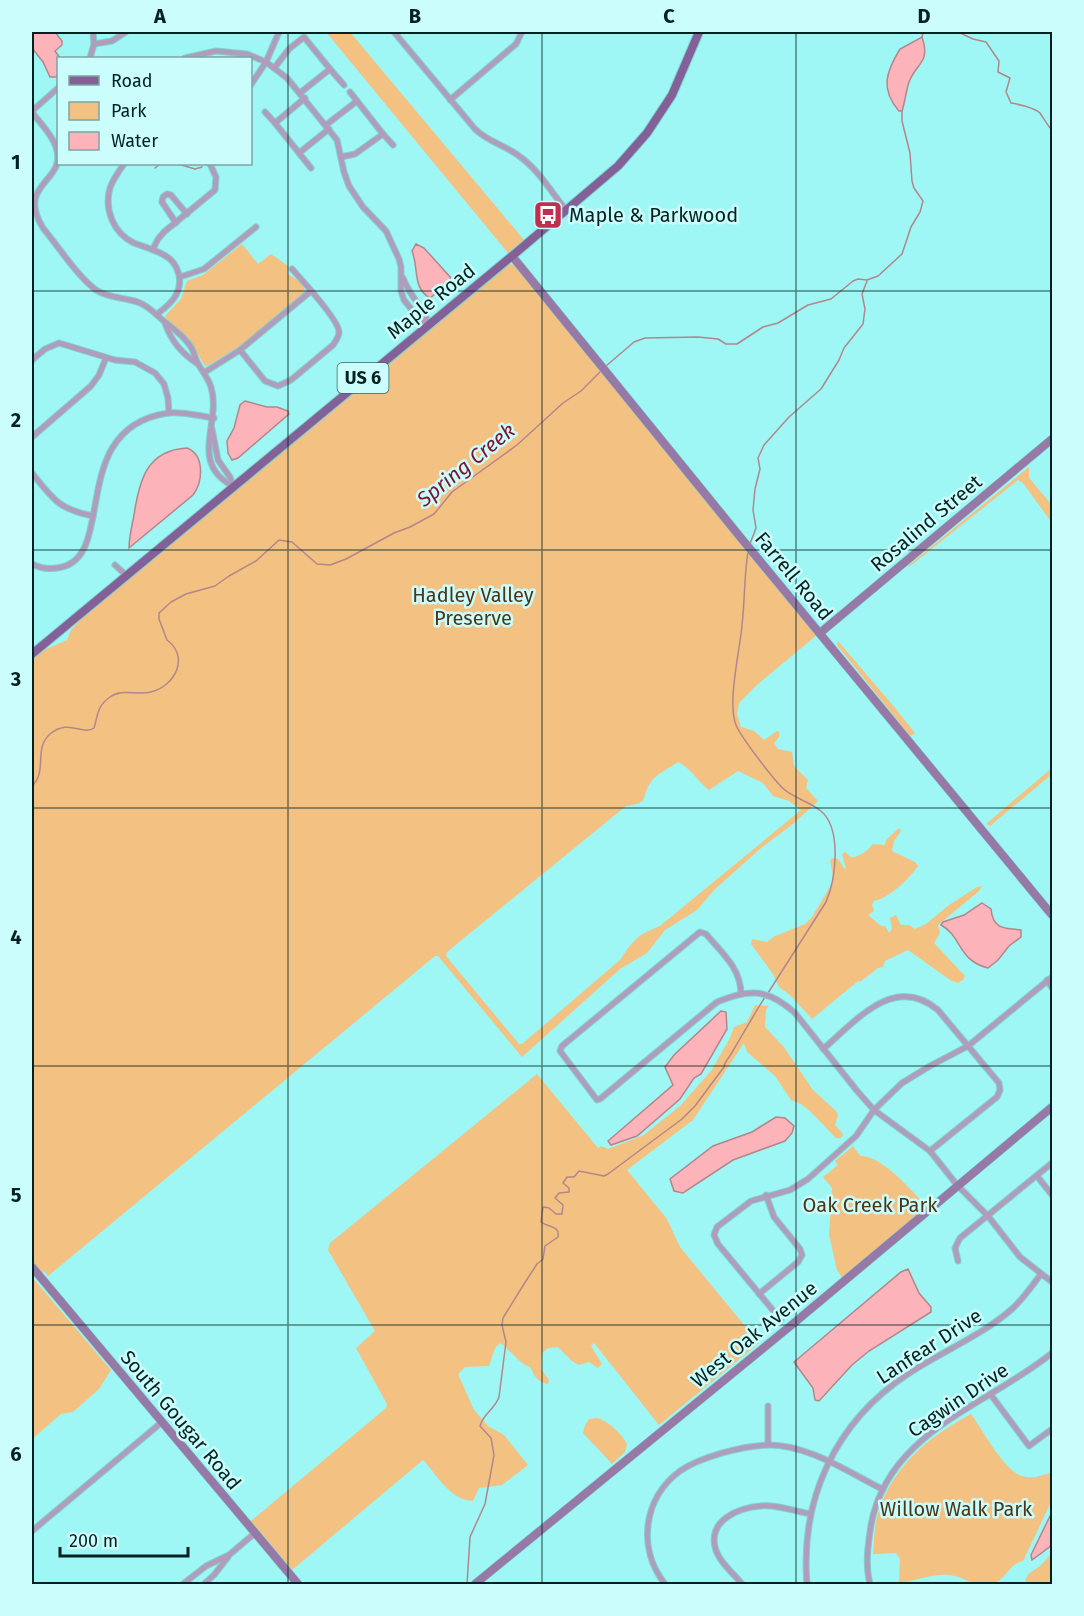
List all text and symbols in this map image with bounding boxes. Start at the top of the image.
text: A [153,4,167,28]
text: B [409,4,421,28]
text: C [663,4,675,28]
text: D [917,4,931,28]
legend [57,57,252,165]
text: Road [111,70,153,92]
text: Park [111,100,147,122]
text: Water [111,130,158,152]
text: 1 [11,150,21,174]
bus stop icon: Maple & Parkwood [532,199,564,231]
place label: Maple & Parkwood [569,203,738,227]
street label: Maple Road [382,258,480,344]
road number: US 6 [338,363,388,393]
text: 2 [11,408,21,432]
water label: Spring Creek [411,417,520,513]
street label: Rosalind Street [865,469,987,577]
street label: Farrell Road [750,527,838,625]
park label: Hadley Valley Preserve [412,583,534,630]
text: 3 [10,667,21,691]
text: 4 [10,925,22,949]
text: 5 [11,1183,22,1207]
park label: Oak Creek Park [803,1193,938,1217]
street label: West Oak Avenue [686,1276,822,1392]
street label: Lanfear Drive [872,1303,986,1389]
street label: South Gougar Road [116,1345,246,1495]
street label: Cagwin Drive [903,1358,1013,1442]
text: 6 [10,1442,22,1466]
park label: Willow Walk Park [880,1497,1033,1521]
scale bar [60,1520,188,1558]
text: 200 m [69,1530,118,1552]

